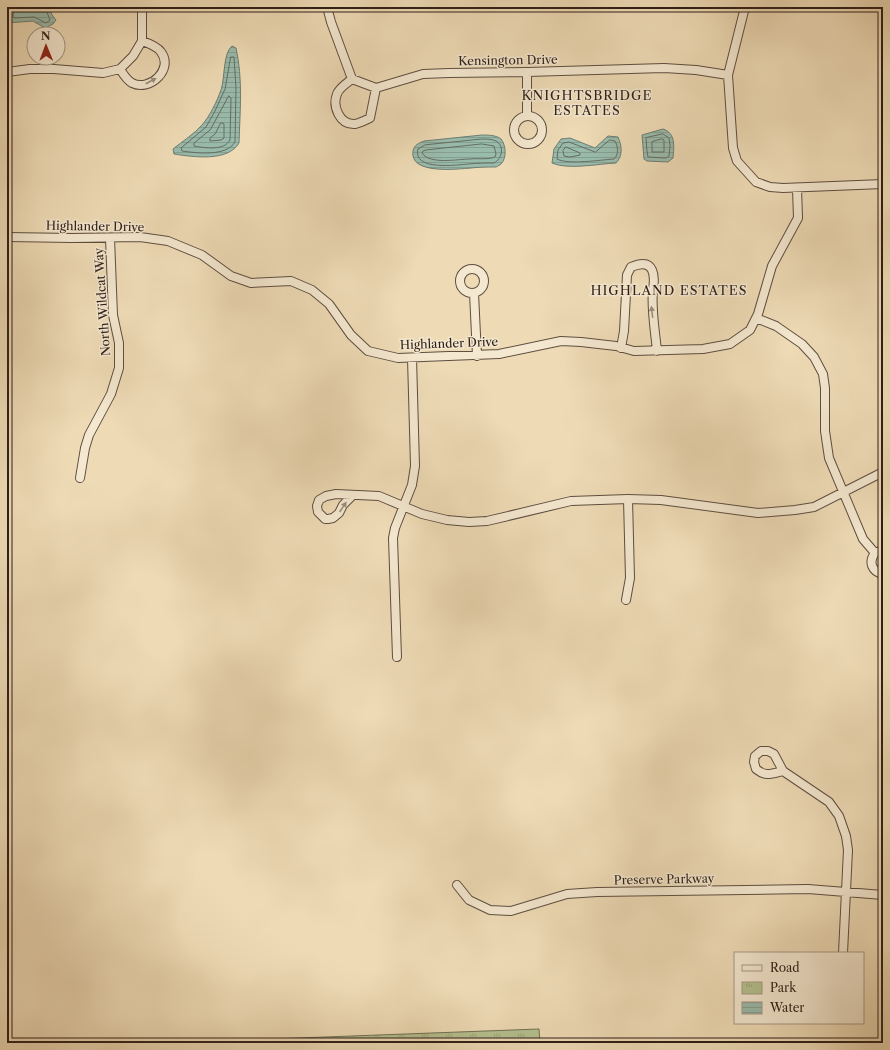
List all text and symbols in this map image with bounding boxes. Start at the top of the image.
north arrow [26,26,66,66]
text: N [41,29,51,43]
street label: Kensington Drive [458,52,558,68]
one-way arrow [145,78,157,84]
district label: KNIGHTSBRIDGE ESTATES [521,87,653,118]
street label: Highlander Drive [46,218,145,234]
street label: North Wildcat Way [91,247,113,357]
district label: HIGHLAND ESTATES [590,282,748,298]
one-way arrow [649,306,656,318]
street label: Highlander Drive [400,334,499,352]
one-way arrow [339,502,347,512]
street label: Preserve Parkway [614,871,715,887]
legend [734,952,864,1024]
text: Road [770,960,800,975]
text: Park [770,980,797,995]
text: Water [769,1000,804,1015]

